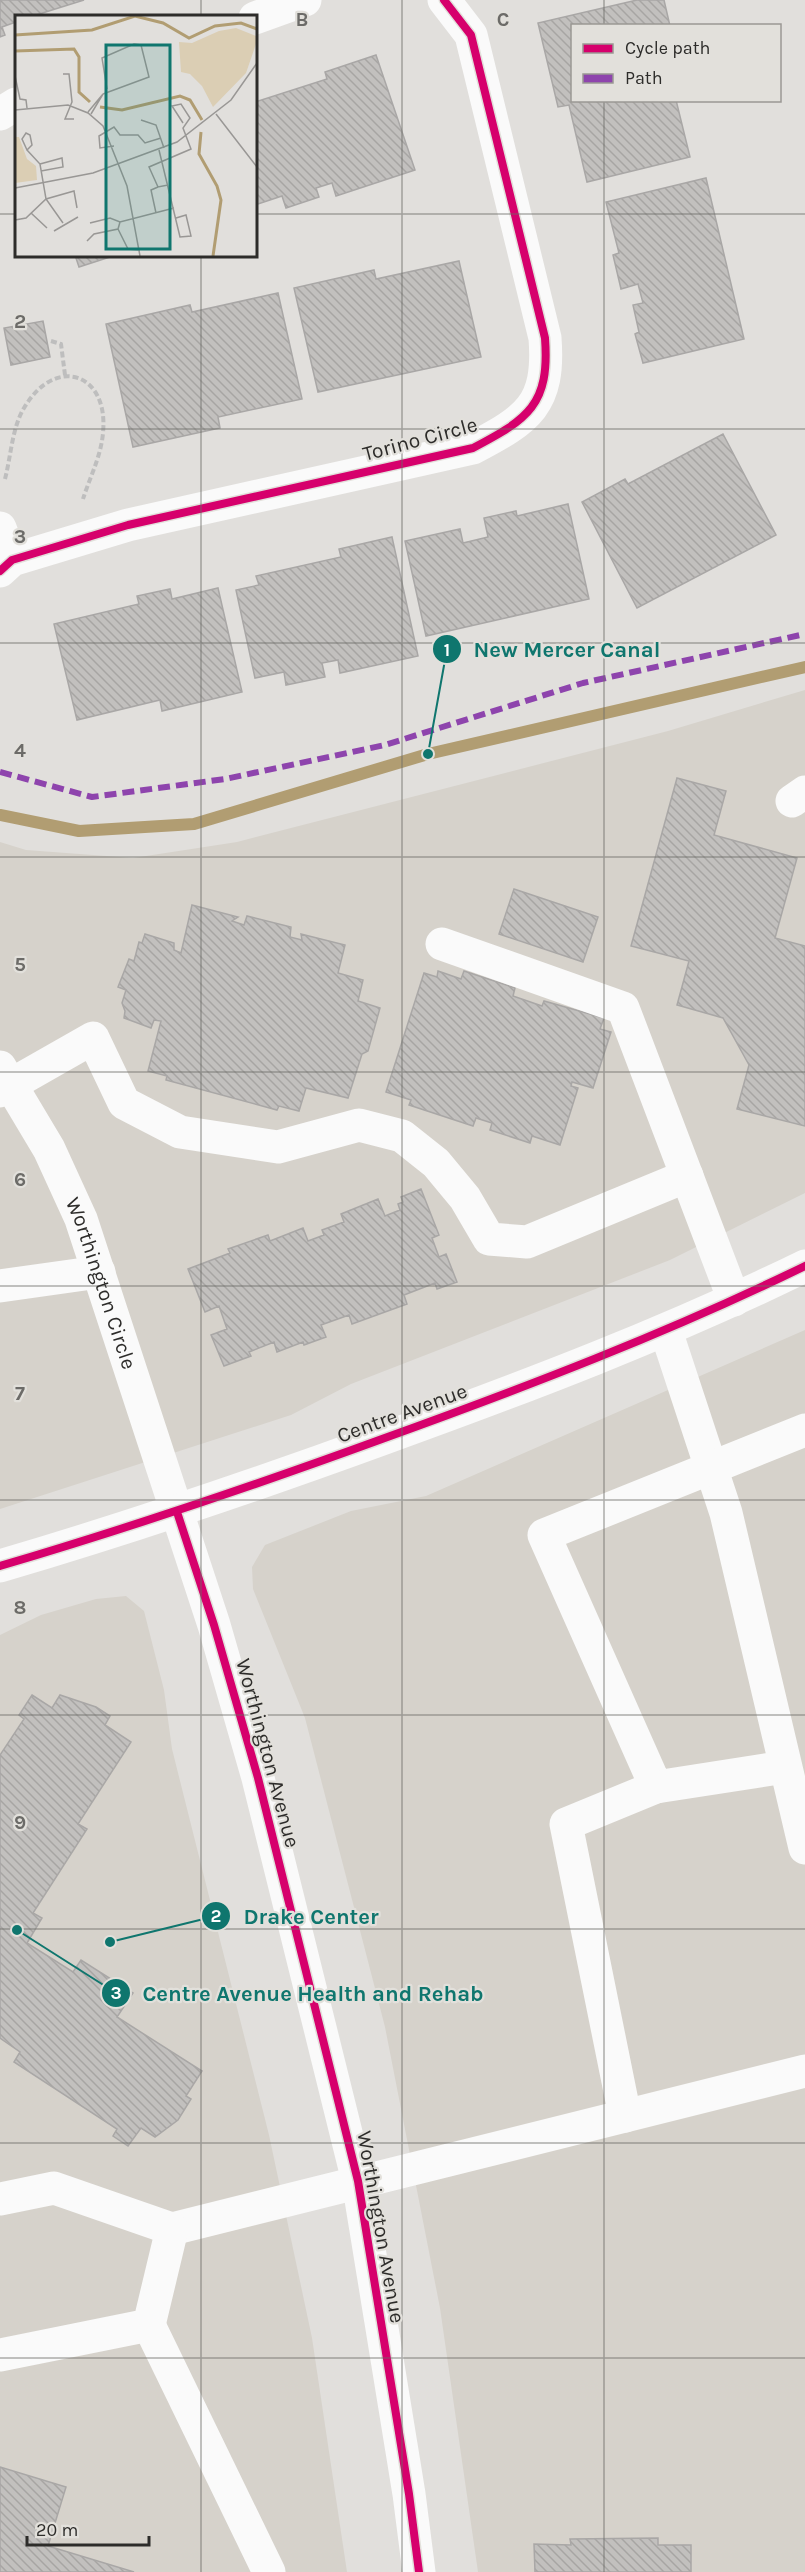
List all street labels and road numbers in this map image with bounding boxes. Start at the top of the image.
street label: Torino Circle [360,412,480,466]
street label: Worthington Circle [61,1194,141,1372]
street label: Centre Avenue [334,1378,470,1448]
street label: Worthington Avenue [231,1656,305,1850]
street label: Worthington Avenue [352,2129,410,2325]

